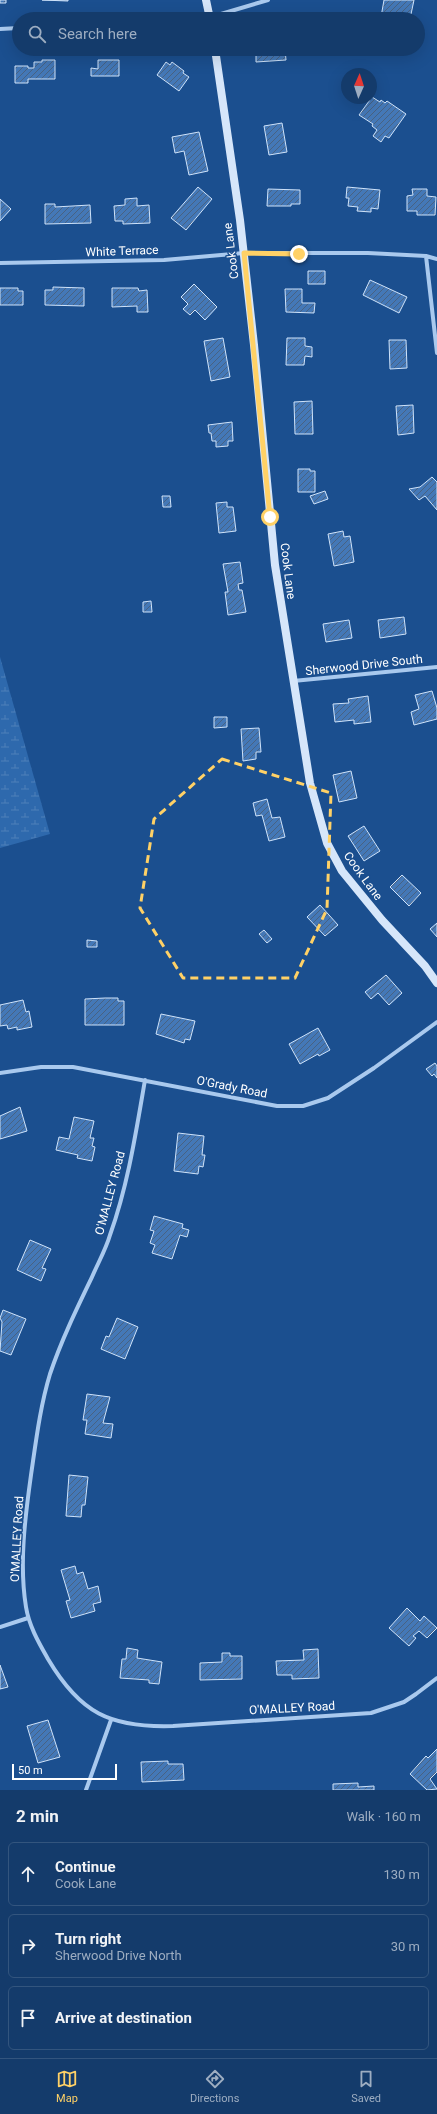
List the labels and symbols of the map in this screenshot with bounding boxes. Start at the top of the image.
north arrow [341,68,377,104]
street label: Cook Lane [221,222,241,280]
street label: White Terrace [85,243,159,259]
route end [290,245,308,263]
route start [261,508,279,526]
street label: Cook Lane [278,542,298,600]
street label: Sherwood Drive South [305,652,423,678]
street label: Cook Lane [341,849,385,903]
street label: O'Grady Road [195,1073,269,1101]
street label: O'MALLEY Road [92,1150,128,1236]
street label: O'MALLEY Road [8,1496,26,1582]
street label: O'MALLEY Road [249,1699,335,1717]
scale bar [12,1762,117,1781]

